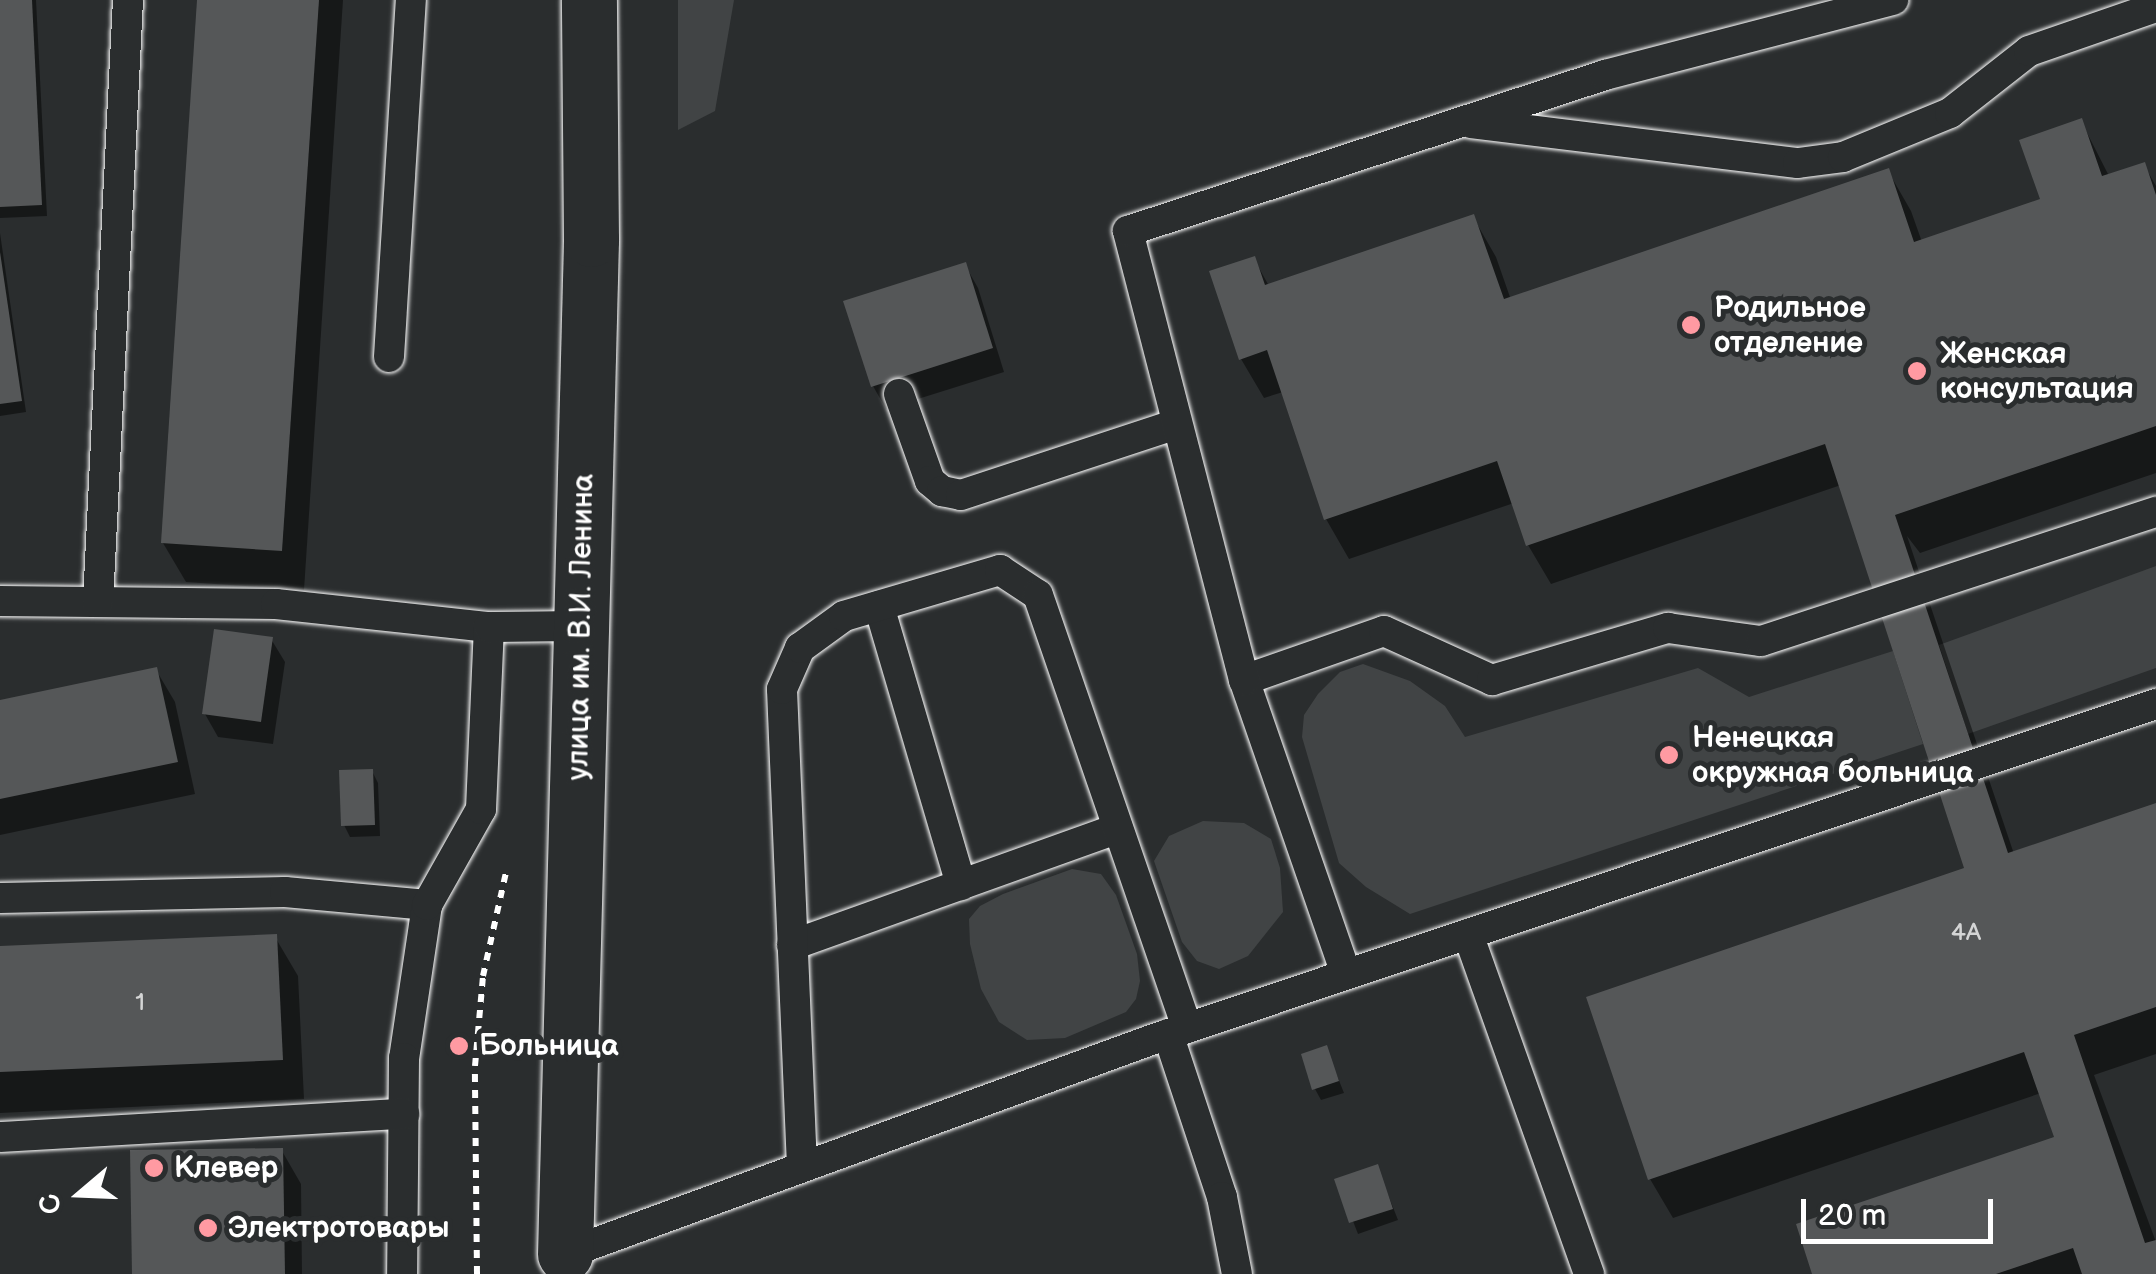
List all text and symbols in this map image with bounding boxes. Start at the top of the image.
place label: Родильное отделение [1714,290,1866,360]
marker: Родильное отделение [1678,312,1704,338]
place label: Женская консультация [1940,336,2134,406]
marker: Женская консультация [1904,358,1930,384]
street label: улица им. В.И. Ленина [560,473,602,781]
place label: Ненецкая окружная больница [1692,720,1974,790]
marker: Ненецкая окружная больница [1656,742,1682,768]
house number: 4А [1951,918,1981,948]
house number: 1 [135,988,145,1018]
place label: Больница [479,1028,618,1064]
marker: Больница [448,1035,470,1057]
north arrow [30,1144,130,1244]
place label: Клевер [174,1150,278,1186]
marker: Клевер [143,1157,165,1179]
scale bar [1806,1179,1998,1241]
text: С [32,1189,70,1219]
text: 20 m [1818,1198,1886,1234]
place label: Электротовары [228,1210,450,1246]
marker: Электротовары [197,1217,219,1239]

